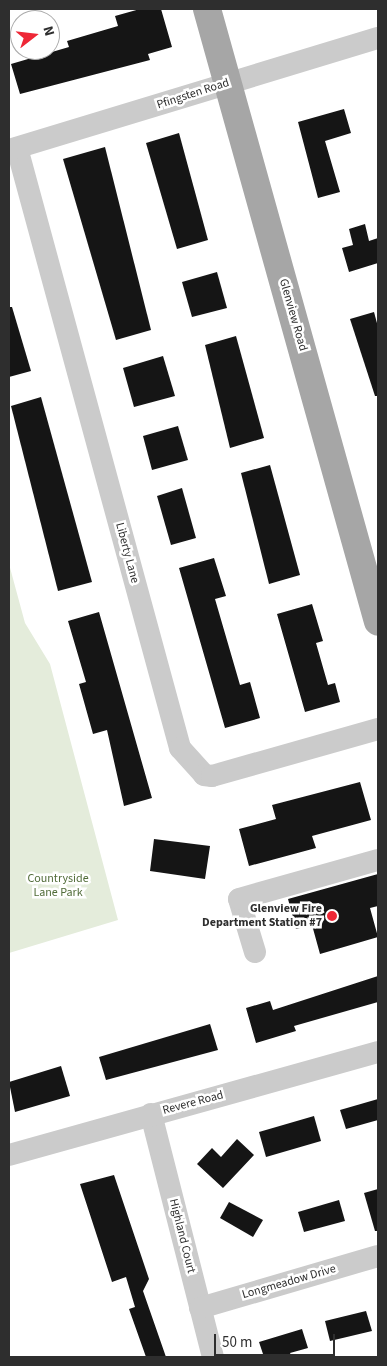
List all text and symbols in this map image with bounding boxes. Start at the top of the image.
north arrow [10,10,60,60]
text: N [38,24,59,38]
street label: Pfingsten Road [155,76,231,112]
street label: Glenview Road [276,277,310,353]
street label: Liberty Lane [112,521,142,585]
park label: Countryside Lane Park [27,872,89,900]
place label: Glenview Fire Department Station #7 [202,902,322,930]
marker: Glenview Fire Department Station #7 [326,910,338,922]
street label: Revere Road [161,1088,225,1118]
street label: Highland Court [166,1197,198,1275]
street label: Longmeadow Drive [241,1262,337,1302]
scale bar [217,1324,338,1356]
text: 50 m [222,1332,252,1353]

